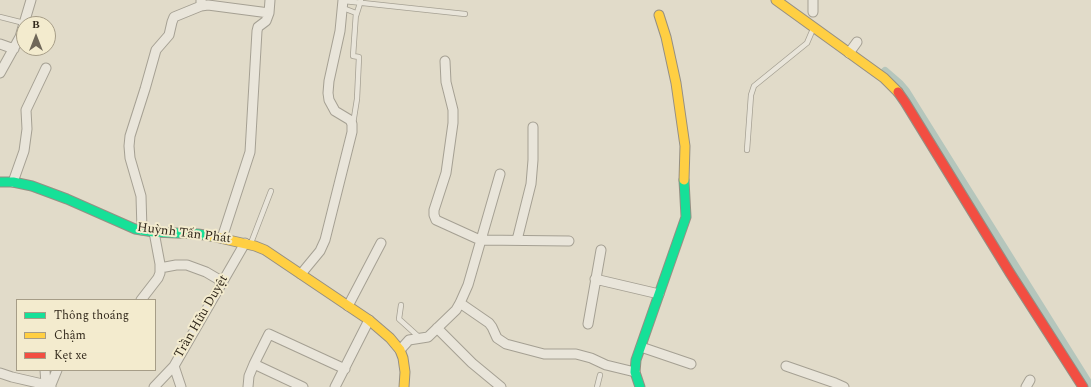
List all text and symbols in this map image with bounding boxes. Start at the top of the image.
north arrow [16,16,56,56]
text: B [32,16,40,33]
street label: Huỳnh Tấn Phát [136,220,232,248]
street label: Trần Hữu Duyệt [172,273,232,361]
legend [16,299,156,371]
text: Thông thoáng [54,306,129,325]
text: Chậm [54,326,86,345]
text: Kẹt xe [54,346,87,365]

